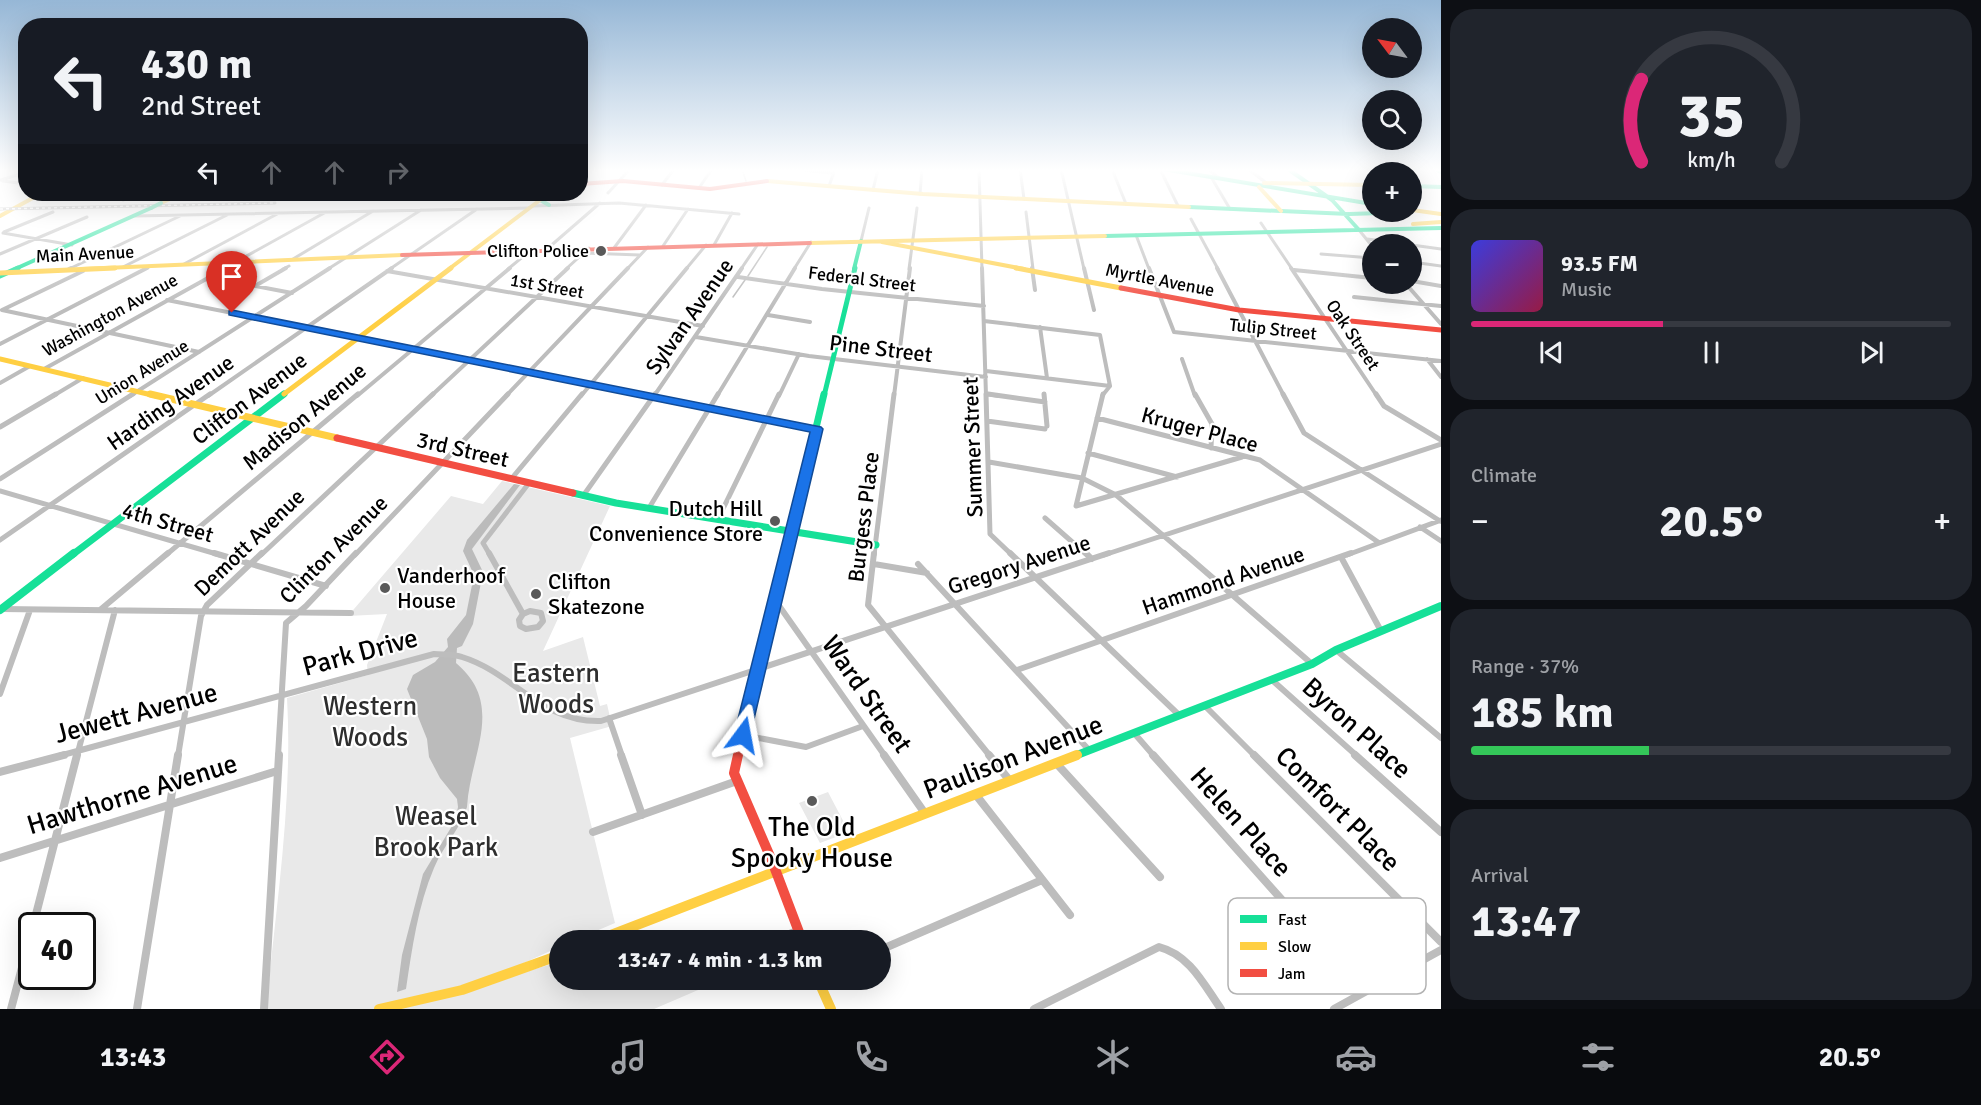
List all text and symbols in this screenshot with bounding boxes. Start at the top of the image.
north arrow [1362,18,1422,78]
map controls [1362,18,1422,294]
text: 430 m [141,39,252,90]
icon: left [42,42,120,120]
text: 35 [1677,77,1745,154]
text: 2nd Street [141,90,261,123]
button: search [1362,90,1422,150]
text: km/h [1687,147,1735,173]
icon: left [192,156,225,189]
icon: ahead [255,156,288,189]
icon: ahead [318,156,351,189]
icon: right [381,156,414,189]
button: + [1362,162,1422,222]
button: − [1362,234,1422,294]
street label: Main Avenue [35,240,135,268]
place label: Clifton Police [487,240,589,262]
marker: Clifton Police [594,244,608,258]
text: 93.5 FM [1561,250,1638,277]
pin [206,251,257,313]
street label: Sylvan Avenue [640,253,739,379]
street label: Myrtle Avenue [1104,259,1216,301]
icon: arrive [215,260,248,293]
street label: Federal Street [807,261,917,297]
street label: Washington Avenue [39,269,181,361]
street label: 1st Street [508,269,586,303]
text: Music [1561,277,1612,302]
street label: Oak Street [1321,295,1385,375]
street label: Tulip Street [1228,313,1318,345]
street label: Pine Street [828,329,934,368]
street label: Union Avenue [91,335,193,409]
icon: previous [1535,336,1568,369]
icon: pause [1695,336,1728,369]
icon: next [1855,336,1888,369]
street label: Clifton Avenue [187,346,312,450]
street label: Harding Avenue [102,349,239,456]
street label: Madison Avenue [237,357,372,476]
street label: Summer Street [957,376,988,518]
street label: Kruger Place [1138,401,1261,458]
street label: 3rd Street [414,426,512,473]
street label: Burgess Place [842,450,885,584]
text: Climate [1471,463,1537,488]
street label: Demott Avenue [188,483,310,602]
street label: Clinton Avenue [274,490,393,609]
text: 20.5° [1659,494,1763,549]
place label: Dutch Hill Convenience Store [589,495,763,547]
street label: 4th Street [119,497,217,548]
text: − [1471,501,1489,542]
text: + [1933,501,1951,542]
marker: Dutch Hill Convenience Store [768,514,782,528]
street label: Gregory Avenue [944,529,1094,600]
street label: Hammond Avenue [1138,540,1308,621]
place label: Vanderhoof House [397,562,506,614]
place label: Clifton Skatezone [548,568,645,620]
marker: Vanderhoof House [378,581,392,595]
marker: Clifton Skatezone [529,587,543,601]
street label: Park Drive [299,621,422,684]
street label: Ward Street [814,629,919,759]
text: Range · 37% [1471,654,1579,679]
park label: Eastern Woods [512,657,600,721]
street label: Byron Place [1295,671,1418,786]
street label: Jewett Avenue [51,676,221,751]
text: 185 km [1471,685,1614,740]
park label: Western Woods [323,690,417,754]
position arrow [711,703,775,767]
street label: Paulison Avenue [919,708,1107,807]
street label: Comfort Place [1268,740,1407,879]
street label: Hawthorne Avenue [23,747,241,842]
street label: Helen Place [1183,761,1299,884]
marker: The Old Spooky House [805,794,819,808]
park label: Weasel Brook Park [374,800,499,864]
place label: The Old Spooky House [731,811,893,875]
text: Arrival [1471,863,1529,888]
text: 13:47 [1471,894,1581,949]
legend [1228,898,1426,994]
text: Fast [1278,910,1307,930]
speed limit sign: 40 [18,912,96,990]
text: Slow [1278,937,1312,957]
text: 13:47 · 4 min · 1.3 km [617,946,823,973]
text: Jam [1278,964,1306,984]
icon: directions [366,1036,408,1078]
icon: music [608,1036,650,1078]
icon: phone [850,1036,892,1078]
icon: climate [1092,1036,1134,1078]
icon: car [1335,1036,1377,1078]
icon: filters [1577,1036,1619,1078]
text: 13:43 [100,1041,166,1074]
text: 20.5° [1819,1041,1881,1074]

